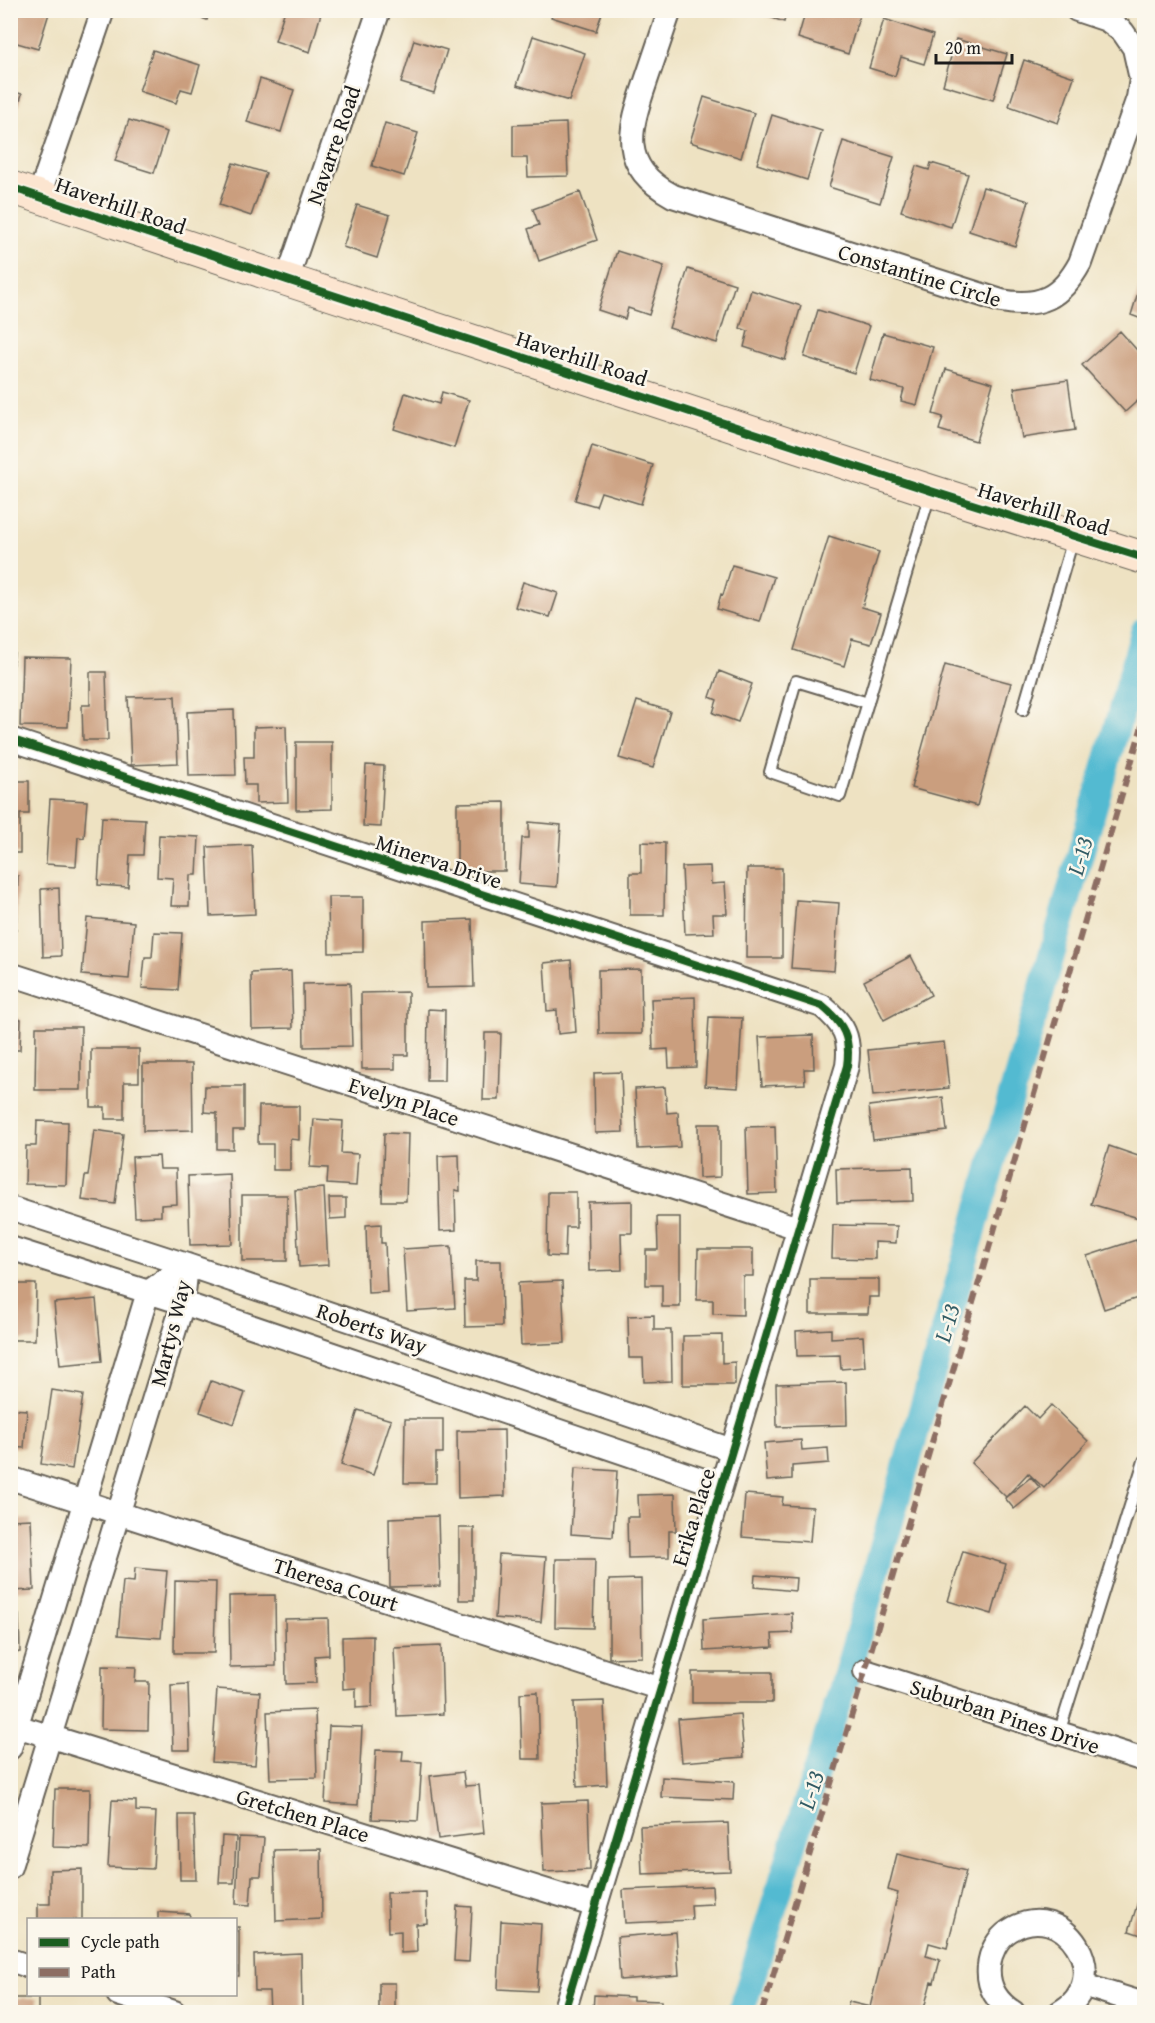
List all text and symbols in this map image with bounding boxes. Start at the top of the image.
scale bar [936,27,1012,65]
text: 20 m [945,34,981,61]
street label: Navarre Road [298,81,368,209]
street label: Haverhill Road [51,168,191,242]
street label: Constantine Circle [834,235,1006,315]
street label: Haverhill Road [512,322,652,394]
street label: Haverhill Road [974,473,1114,543]
street label: Minerva Drive [372,826,506,896]
water label: L-13 [1057,832,1102,880]
street label: Evelyn Place [345,1068,463,1134]
street label: Martys Way [141,1276,199,1390]
street label: Roberts Way [312,1294,432,1362]
water label: L-13 [924,1299,969,1347]
street label: Erika Place [663,1464,723,1570]
street label: Theresa Court [269,1549,403,1619]
street label: Suburban Pines Drive [906,1670,1104,1762]
water label: L-13 [788,1766,833,1815]
street label: Gretchen Place [233,1780,373,1850]
legend [27,1918,237,1996]
text: Cycle path [81,1928,160,1955]
text: Path [81,1958,116,1985]

